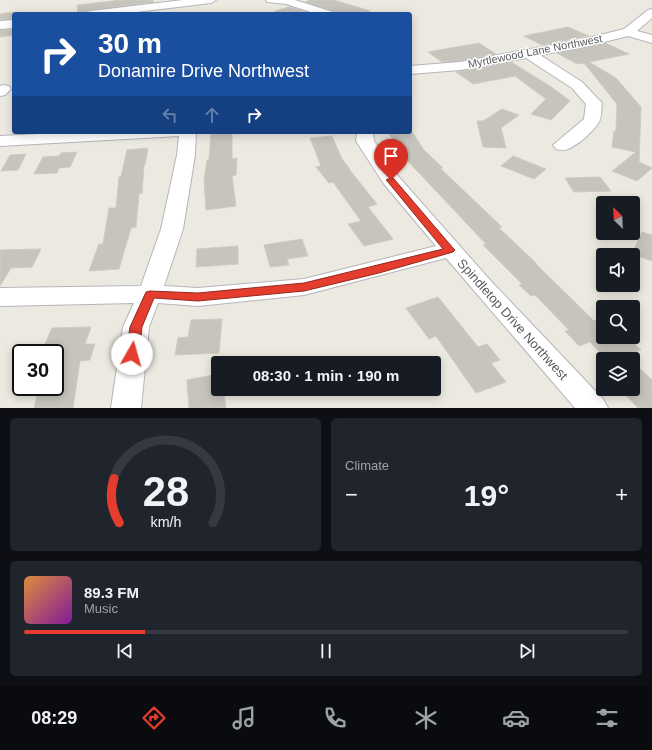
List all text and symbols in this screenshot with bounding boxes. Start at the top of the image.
icon: right [32,28,84,80]
text: 30 m [98,28,162,59]
street label: Myrtlewood Lane Northwest [467,32,603,70]
text: Donamire Drive Northwest [98,61,309,81]
icon: left [159,104,181,126]
icon: ahead [201,104,223,126]
icon: right [243,104,265,126]
pin [374,139,408,180]
icon: arrive [380,145,402,167]
north arrow [596,196,640,240]
map controls [596,196,640,396]
button: sound [596,248,640,292]
street label: Spindletop Drive Northwest [454,256,571,383]
button: search [596,300,640,344]
position arrow [111,333,153,375]
speed limit sign: 30 [12,344,64,396]
button: layers [596,352,640,396]
text: 08:30 · 1 min · 190 m [253,367,399,384]
text: Climate [345,458,389,473]
text: 28 [142,467,189,514]
text: 19° [464,479,509,512]
text: − [345,482,358,507]
text: + [615,482,628,507]
text: km/h [150,513,181,529]
text: 89.3 FM [84,584,139,601]
text: Music [84,601,118,616]
icon: previous [114,640,136,662]
icon: pause [315,640,337,662]
icon: next [516,640,538,662]
icon: directions [140,704,168,732]
icon: music [230,704,258,732]
icon: phone [321,704,349,732]
icon: climate [412,704,440,732]
icon: car [502,704,530,732]
icon: filters [593,704,621,732]
text: 08:29 [31,708,77,728]

